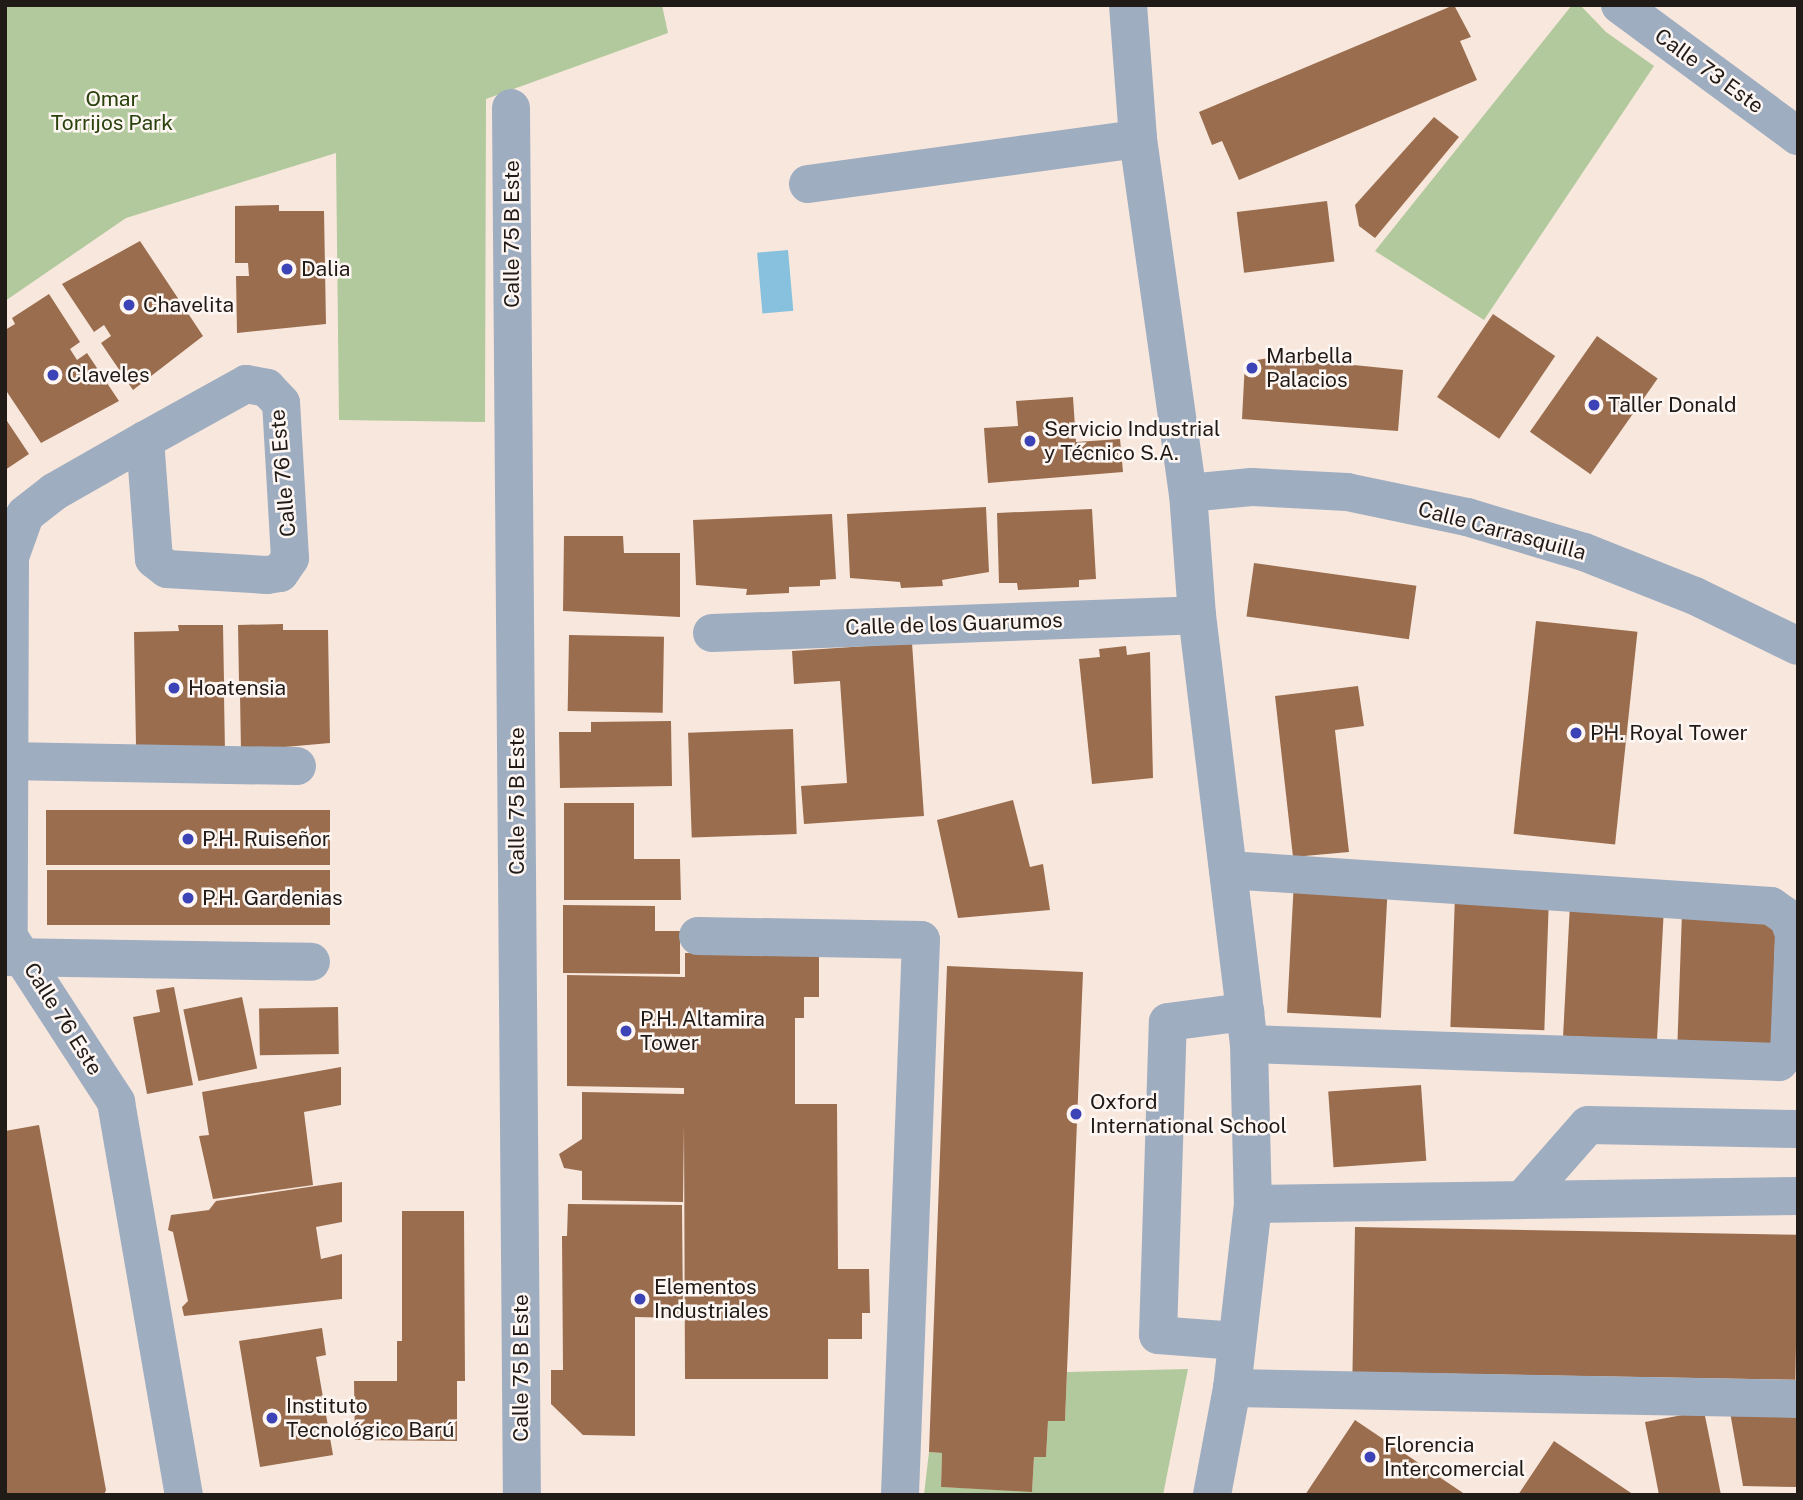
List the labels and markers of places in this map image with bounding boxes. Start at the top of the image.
place label: Dalia [301,256,350,282]
marker: Dalia [279,261,295,277]
place label: Chavelita [143,292,234,318]
marker: Chavelita [121,297,137,313]
place label: Marbella Palacios [1266,343,1353,393]
marker: Marbella Palacios [1244,360,1260,376]
place label: Claveles [67,362,150,388]
marker: Claveles [45,367,61,383]
place label: Taller Donald [1608,392,1736,418]
marker: Taller Donald [1586,397,1602,413]
place label: Servicio Industrial y Técnico S.A. [1044,416,1220,466]
marker: Servicio Industrial y Técnico S.A. [1022,433,1038,449]
place label: Hoatensia [188,675,286,701]
marker: Hoatensia [166,680,182,696]
place label: PH. Royal Tower [1590,720,1748,746]
marker: PH. Royal Tower [1568,725,1584,741]
place label: P.H. Ruiseñor [202,826,330,852]
marker: P.H. Ruiseñor [180,831,196,847]
place label: P.H. Gardenias [202,885,343,911]
marker: P.H. Gardenias [180,890,196,906]
place label: P.H. Altamira Tower [640,1006,765,1056]
marker: P.H. Altamira Tower [618,1023,634,1039]
place label: Oxford International School [1090,1089,1287,1139]
marker: Oxford International School [1068,1106,1084,1122]
place label: Elementos Industriales [654,1274,769,1324]
marker: Elementos Industriales [632,1291,648,1307]
place label: Instituto Tecnológico Barú [286,1393,454,1443]
marker: Instituto Tecnológico Barú [264,1410,280,1426]
place label: Florencia Intercomercial [1384,1432,1525,1482]
marker: Florencia Intercomercial [1362,1449,1378,1465]

